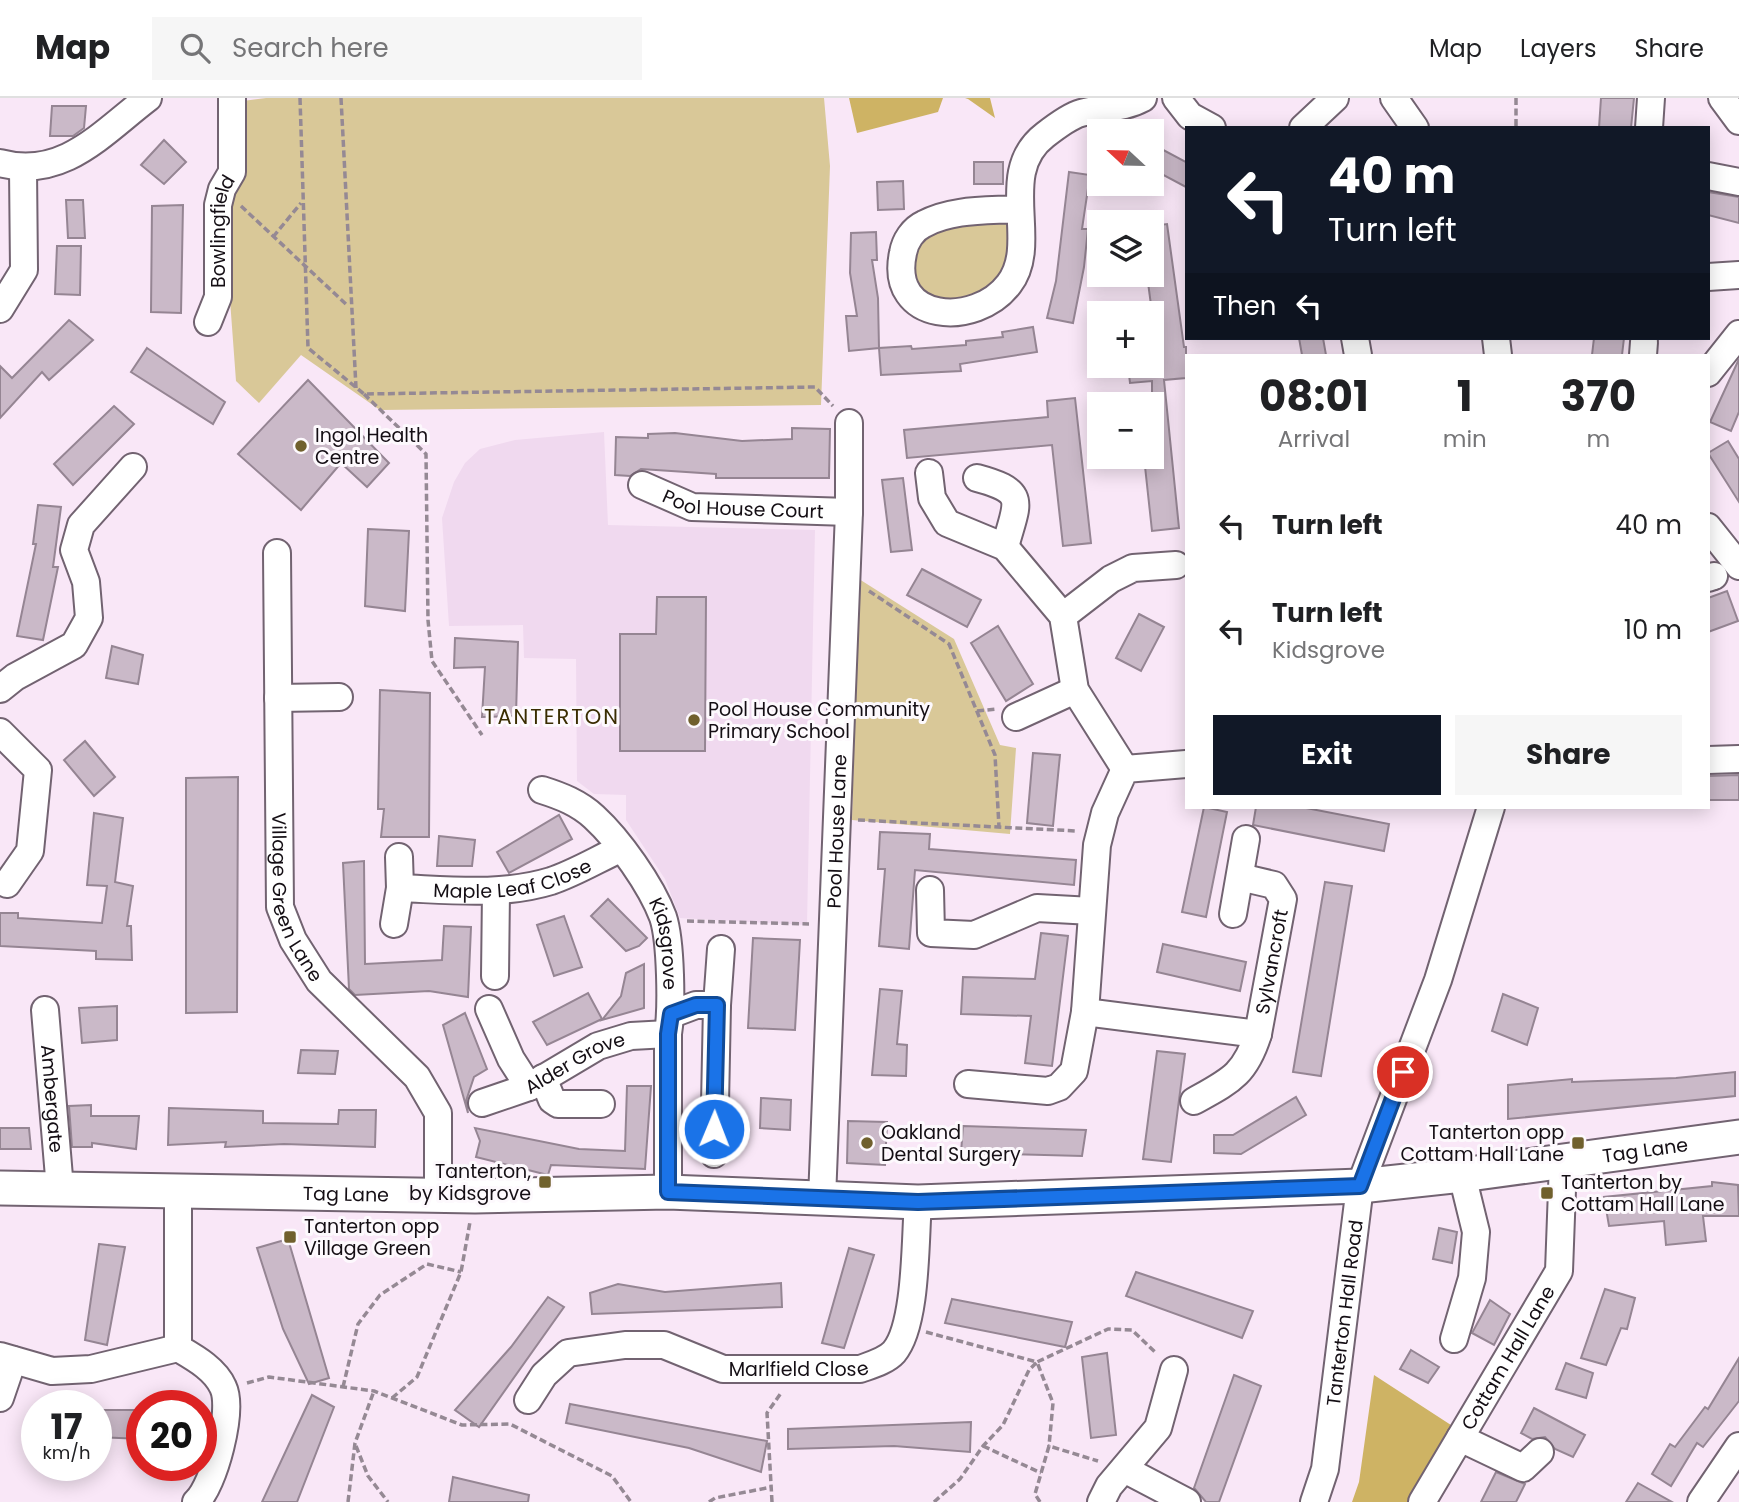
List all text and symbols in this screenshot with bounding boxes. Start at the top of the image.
search box [152,17,642,80]
text: Map [35,24,110,71]
icon: search [176,29,214,67]
text: Search here [232,30,389,66]
text: Map [1429,32,1482,65]
text: Layers [1520,32,1596,65]
text: Share [1634,32,1704,65]
north arrow [1087,119,1164,196]
map controls [1087,119,1164,469]
text: 40 m [1328,142,1455,210]
icon: left [1213,154,1304,245]
street label: Bowlingfield [205,170,241,288]
text: Turn left [1328,207,1457,252]
button: layers [1087,210,1164,287]
icon: left [1290,287,1328,325]
text: Then [1213,288,1276,324]
button: + [1087,301,1164,378]
text: 08:01 [1259,367,1369,426]
text: 1 [1457,367,1473,426]
text: 370 [1561,367,1636,426]
button: − [1087,392,1164,469]
place label: Ingol Health Centre [315,422,428,471]
text: Arrival [1278,423,1350,455]
text: min [1443,423,1487,455]
text: m [1587,423,1610,455]
marker: Ingol Health Centre [293,438,309,454]
street label: Pool House Court [658,482,824,525]
icon: left [1213,507,1251,545]
text: Turn left [1272,507,1383,543]
text: 40 m [1616,507,1682,543]
text: Turn left [1272,595,1383,631]
icon: left [1213,612,1251,650]
text: 10 m [1624,612,1682,648]
text: Kidsgrove [1272,634,1385,666]
place label: Pool House Community Primary School [708,696,930,745]
district label: TANTERTON [484,702,620,731]
marker: Pool House Community Primary School [686,712,702,728]
button: Exit [1213,715,1441,795]
button: Share [1455,715,1682,795]
street label: Pool House Lane [820,754,853,909]
street label: Village Green Lane [266,812,330,987]
street label: Maple Leaf Close [433,852,596,904]
street label: Kidsgrove [643,893,684,990]
street label: Sylvancroft [1248,907,1294,1016]
street label: Alder Grove [519,1025,628,1100]
pin [1373,1042,1433,1102]
street label: Ambergate [34,1043,70,1154]
icon: arrive [1384,1053,1422,1091]
position arrow [677,1092,751,1166]
place label: Oakland Dental Surgery [881,1119,1021,1168]
place label: Tanterton opp Cottam Hall Lane [1400,1119,1564,1168]
street label: Tag Lane [1601,1131,1690,1169]
marker: Oakland Dental Surgery [859,1135,875,1151]
marker: Tanterton opp Cottam Hall Lane [1570,1135,1586,1151]
place label: Tanterton, by Kidsgrove [409,1158,531,1207]
place label: Tanterton by Cottam Hall Lane [1561,1169,1725,1218]
marker: Tanterton, by Kidsgrove [537,1174,553,1190]
street label: Tag Lane [303,1180,389,1208]
marker: Tanterton by Cottam Hall Lane [1539,1185,1555,1201]
place label: Tanterton opp Village Green [304,1213,439,1262]
street label: Tanterton Hall Road [1319,1218,1369,1408]
marker: Tanterton opp Village Green [282,1229,298,1245]
street label: Cottam Hall Lane [1454,1280,1561,1435]
street label: Marlfield Close [729,1354,872,1383]
speed limit sign: 20 [126,1390,217,1481]
text: 17 [51,1402,82,1451]
text: km/h [43,1440,90,1465]

